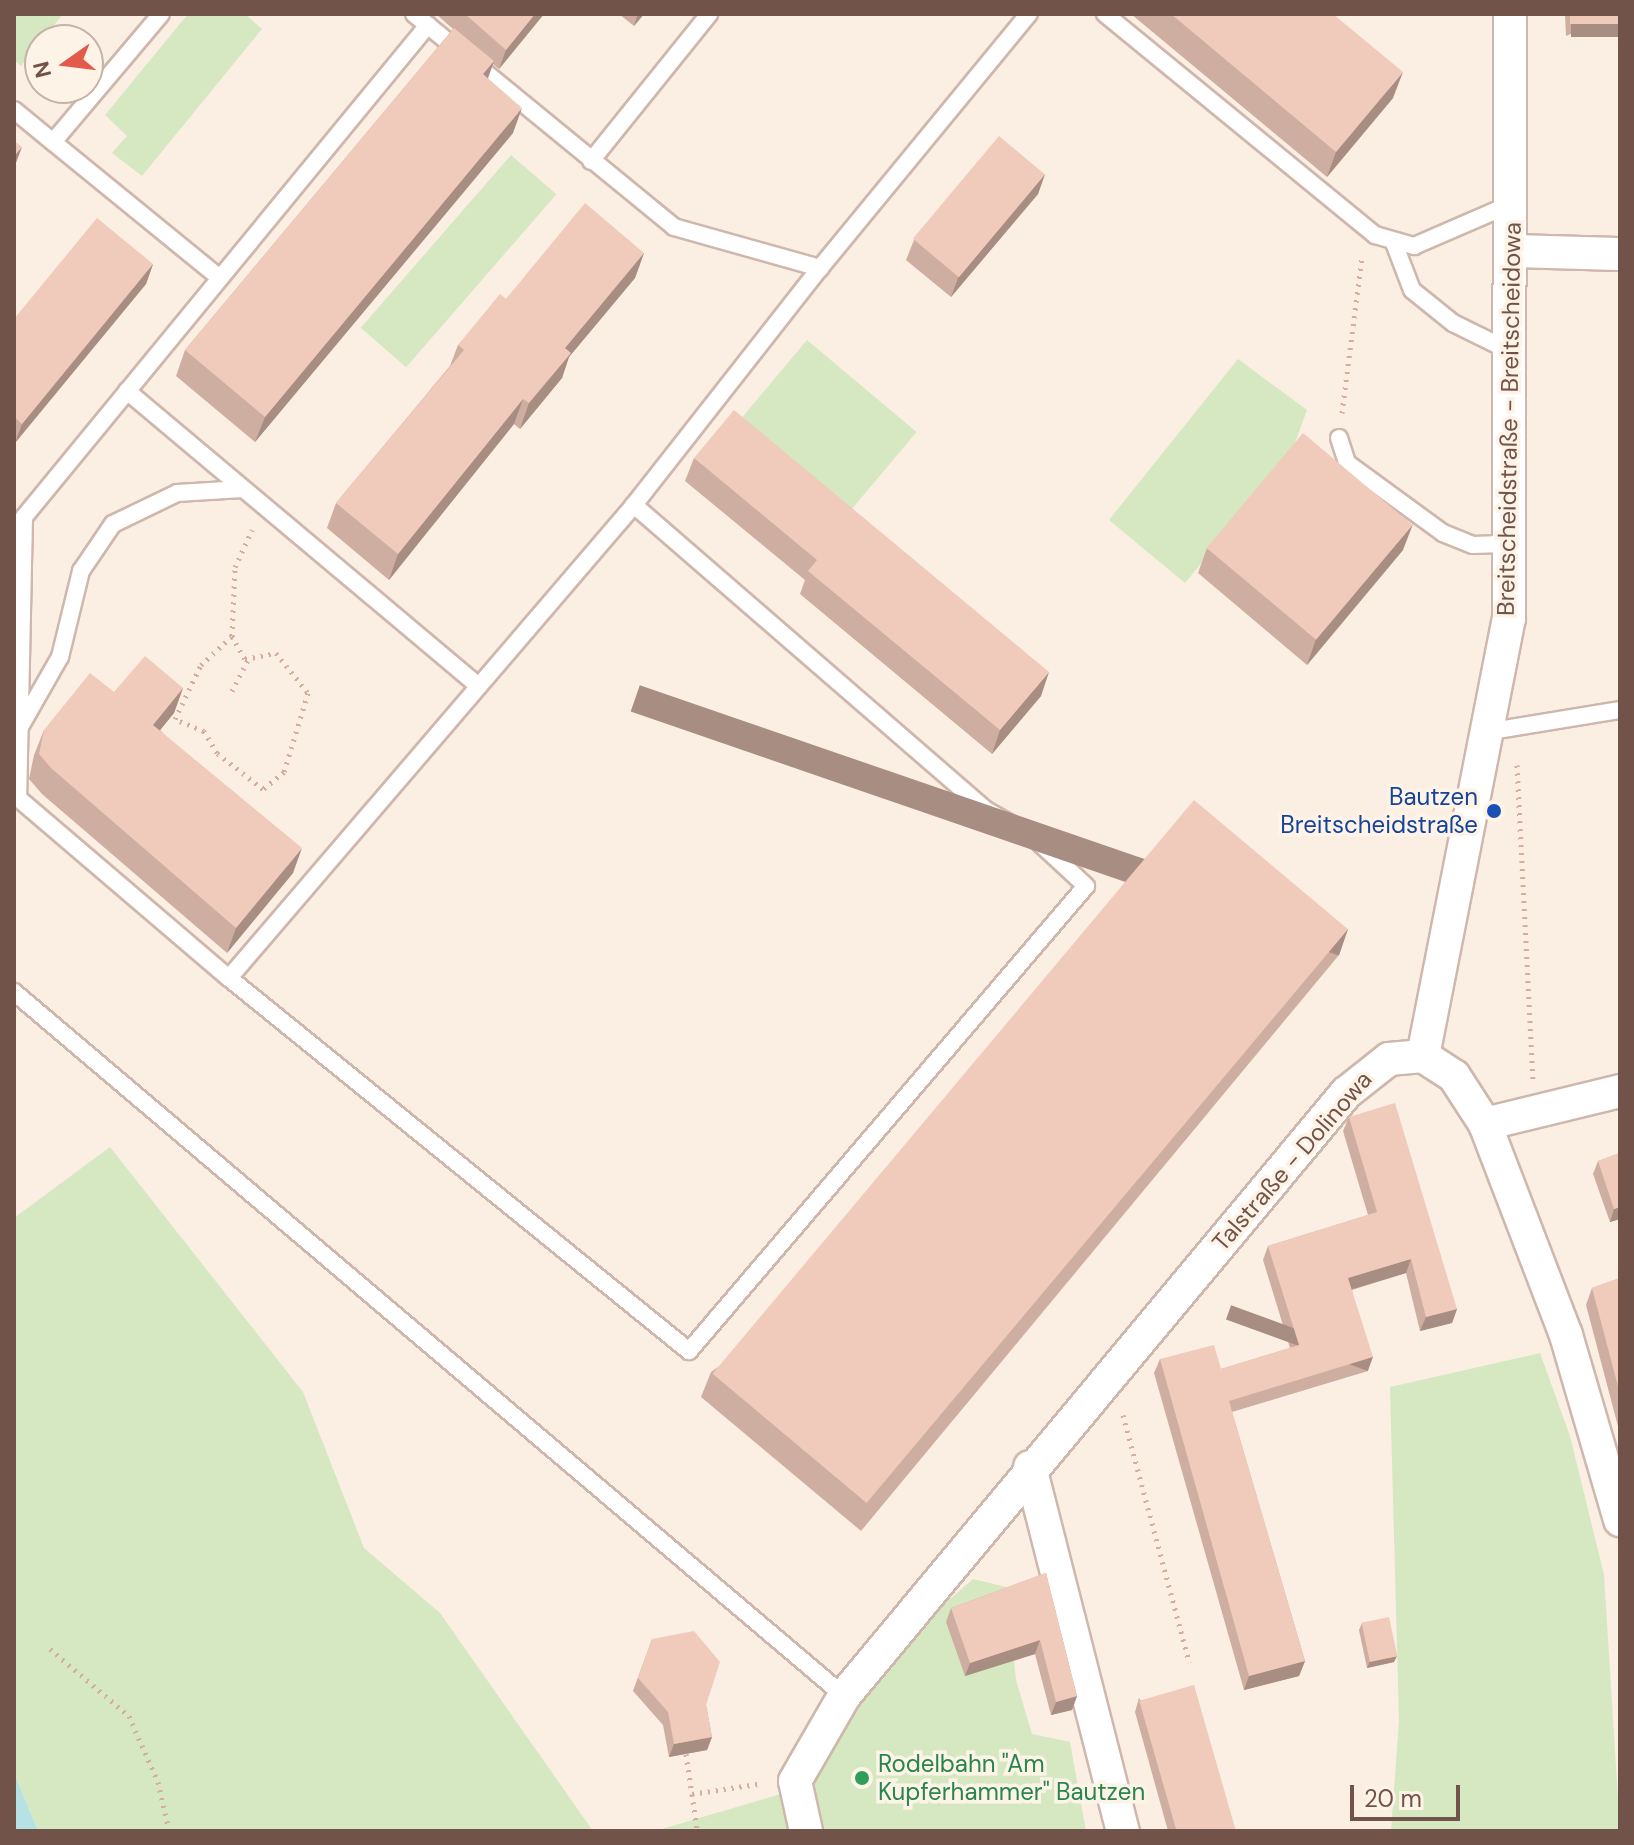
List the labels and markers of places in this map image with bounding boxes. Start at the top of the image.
place label: Bautzen Breitscheidstraße [1280,783,1478,839]
marker: Bautzen Breitscheidstraße [1485,802,1503,820]
place label: Rodelbahn "Am Kupferhammer" Bautzen [878,1750,1145,1806]
marker: Rodelbahn "Am Kupferhammer" Bautzen [853,1769,871,1787]

